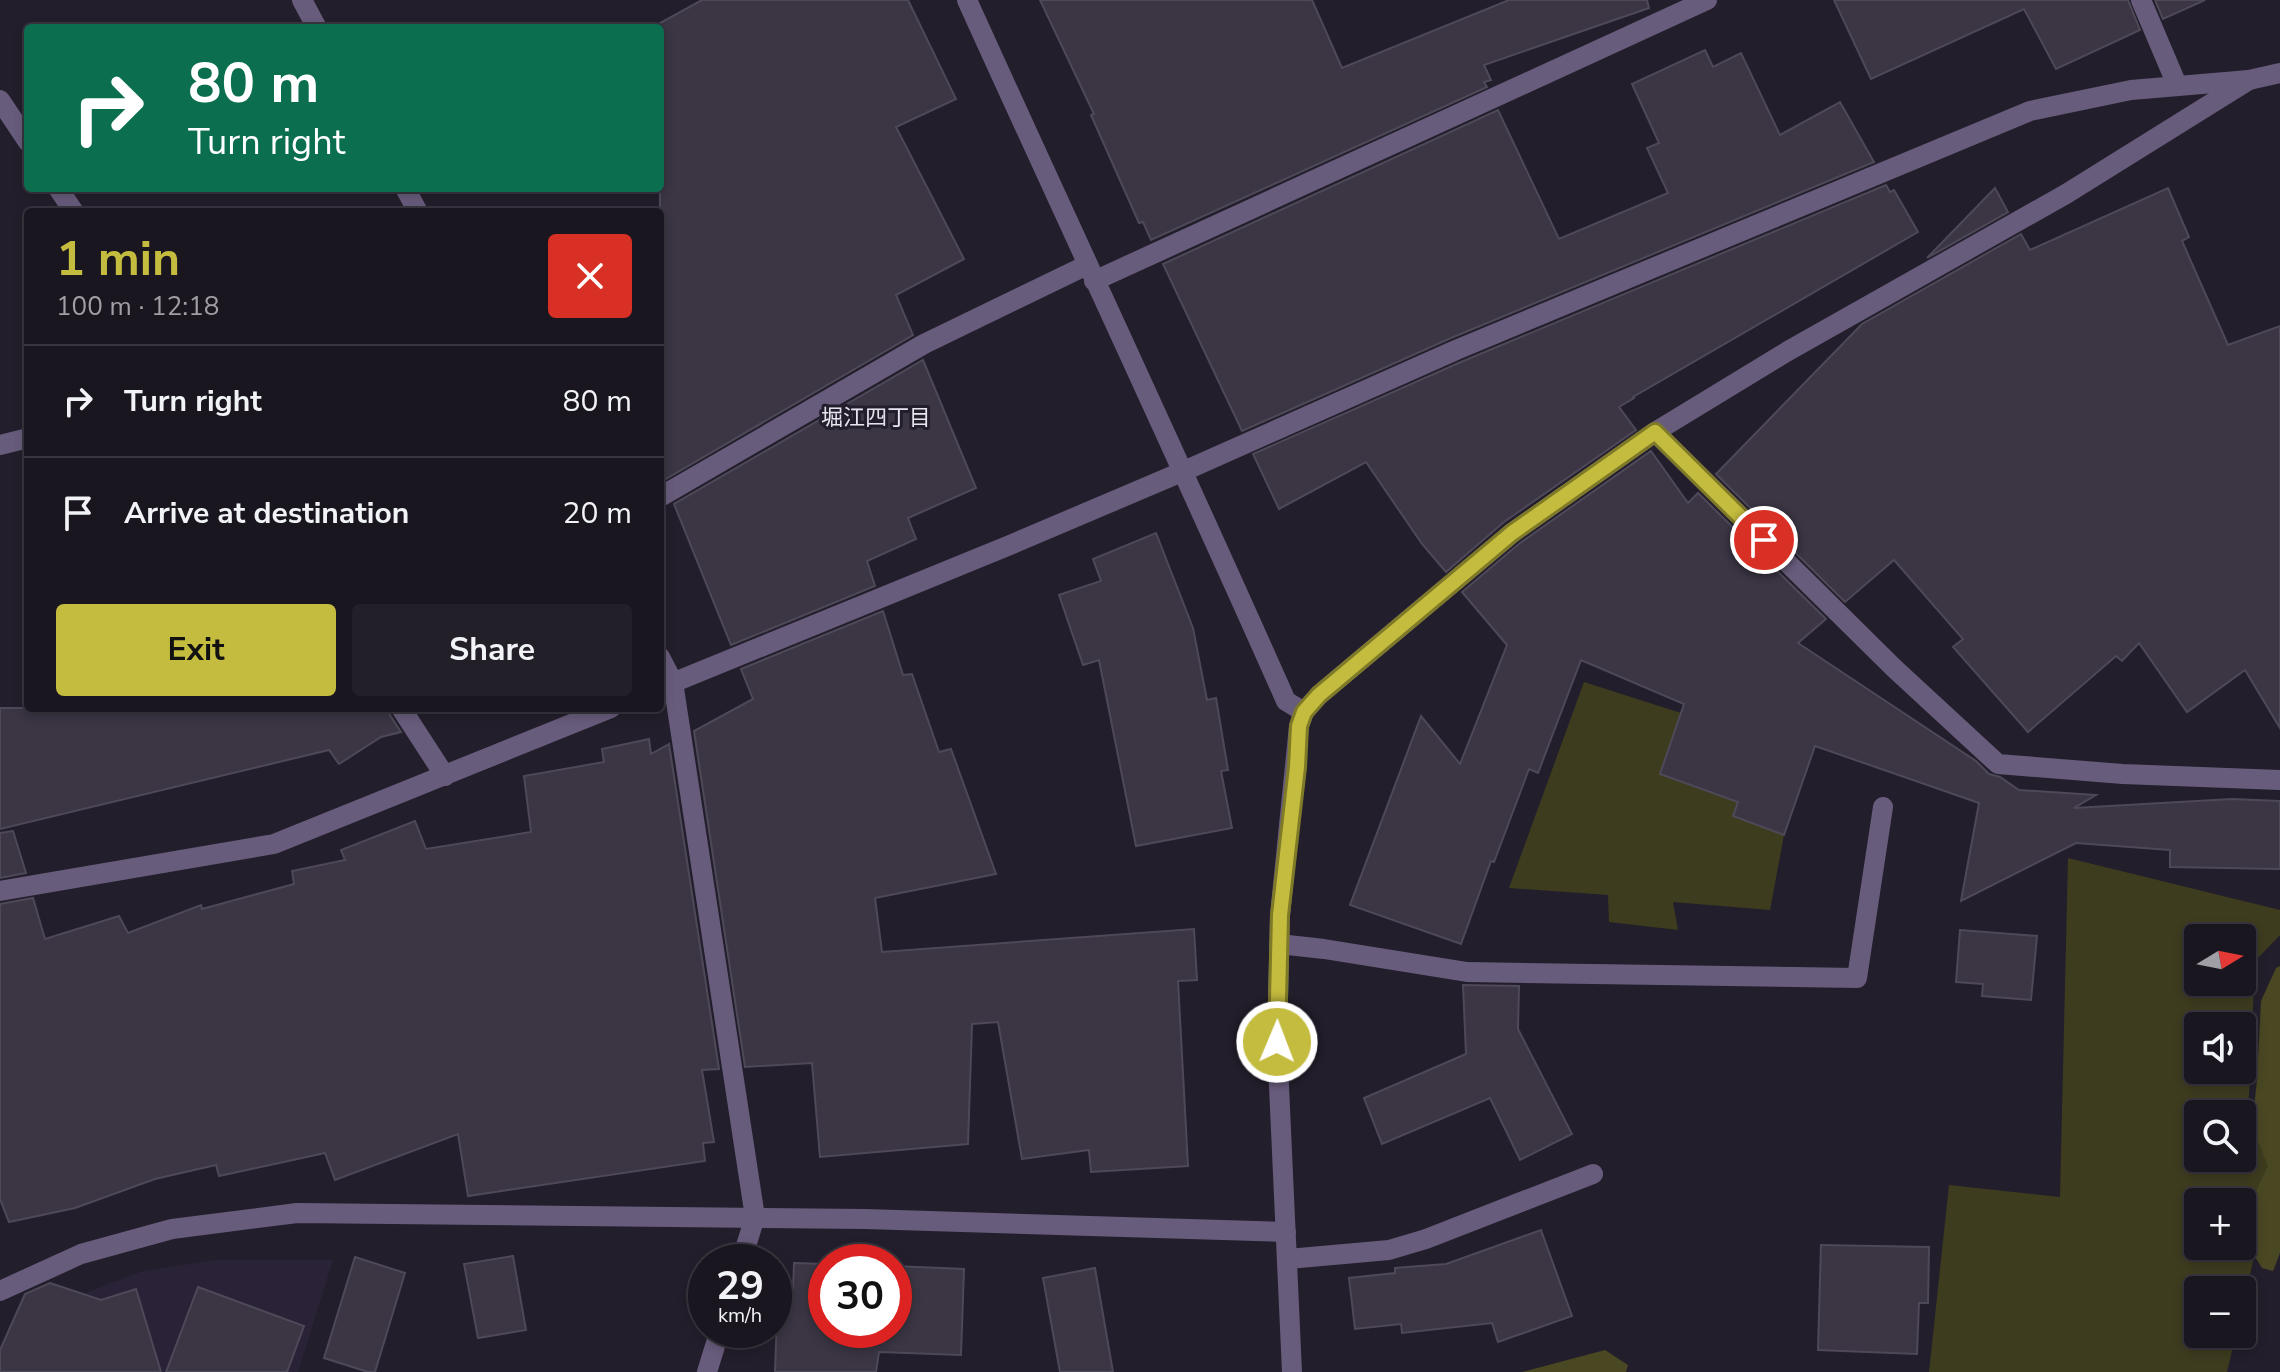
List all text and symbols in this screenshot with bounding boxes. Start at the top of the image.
text: 80 m [188,45,319,122]
icon: right [56,56,160,160]
text: Turn right [188,118,345,167]
text: 1 min [56,226,180,292]
button: close [548,234,632,318]
text: 100 m · 12:18 [56,289,219,324]
icon: right [56,379,100,423]
text: Turn right [124,381,262,422]
text: 80 m [563,381,632,422]
district label: 堀江四丁目 [821,403,931,433]
icon: arrive [56,491,100,535]
text: Arrive at destination [124,493,409,534]
text: 20 m [563,493,632,534]
pin [1730,506,1798,574]
icon: arrive [1742,518,1786,562]
button: Exit [56,604,336,696]
button: Share [352,604,632,696]
north arrow [2184,924,2256,996]
map controls [2184,924,2256,1348]
position arrow [1235,1000,1319,1084]
button: sound [2184,1012,2256,1084]
button: search [2184,1100,2256,1172]
button: + [2184,1188,2256,1260]
speed limit sign: 30 [808,1244,912,1348]
text: 29 [716,1259,764,1313]
button: − [2184,1276,2256,1348]
text: km/h [718,1302,762,1329]

